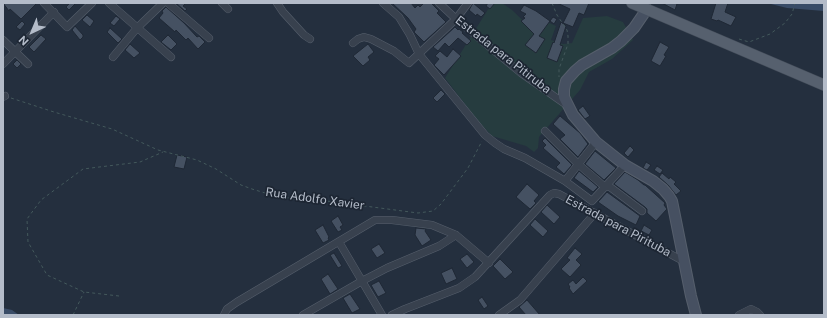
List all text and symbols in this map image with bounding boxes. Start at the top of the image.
north arrow [12,12,52,52]
street label: Estrada para Pitiruba [452,13,554,97]
text: N [16,33,31,48]
street label: Rua Adolfo Xavier [265,185,365,213]
street label: Estrada para Pirituba [563,192,673,260]

